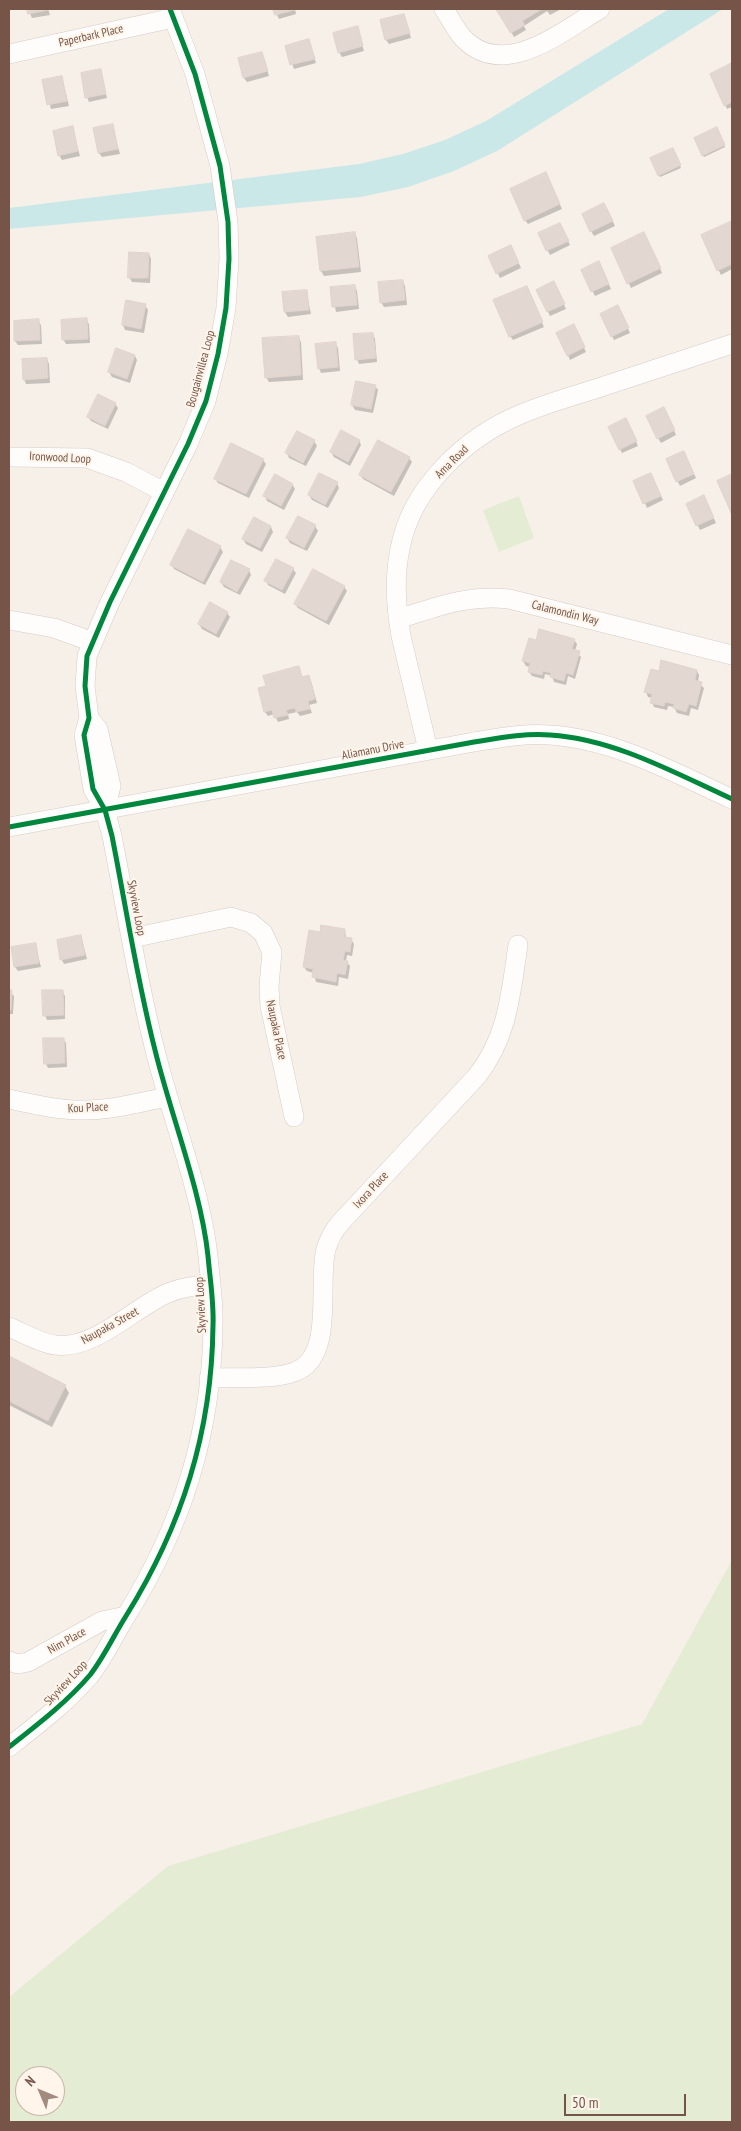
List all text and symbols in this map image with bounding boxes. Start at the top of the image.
street label: Paperbark Place [57,22,125,50]
street label: Bougainvillea Loop [184,329,218,409]
street label: Ama Road [432,442,472,482]
street label: Ironwood Loop [29,449,91,467]
street label: Calamondin Way [530,598,600,628]
street label: Aliamanu Drive [341,737,405,763]
street label: Skyview Loop [124,879,148,937]
street label: Naupaka Place [263,999,289,1061]
street label: Kou Place [67,1100,109,1116]
street label: Ixora Place [350,1169,392,1211]
street label: Skyview Loop [192,1277,210,1333]
street label: Naupaka Street [79,1304,141,1348]
street label: Nim Place [45,1625,89,1657]
street label: Skyview Loop [42,1658,90,1708]
north arrow [15,2066,65,2116]
text: N [21,2072,39,2090]
scale bar [566,2084,688,2116]
text: 50 m [572,2093,598,2112]

